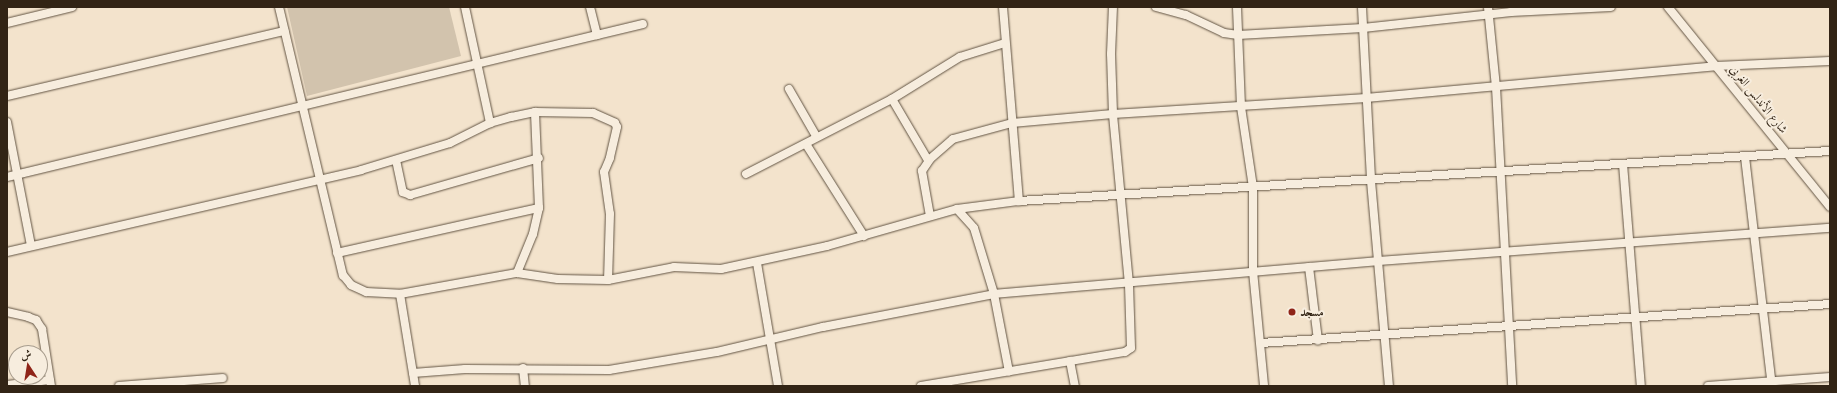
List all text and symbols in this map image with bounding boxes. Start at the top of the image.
street label: شارع الأندلس الغربي [1727,62,1791,136]
place label: مسجد [1300,305,1324,319]
marker: مسجد [1287,307,1297,317]
north arrow [8,345,48,385]
text: ش [19,346,33,362]

